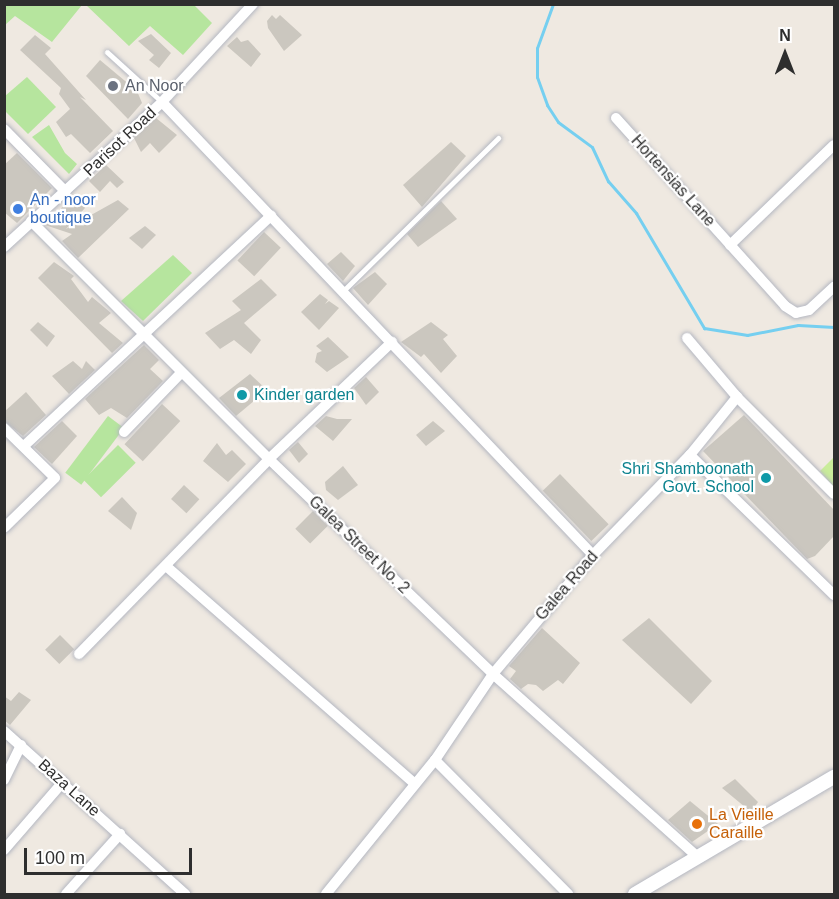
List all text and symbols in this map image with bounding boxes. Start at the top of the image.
north arrow [755,24,815,84]
text: N [779,27,791,44]
place label: An Noor [125,76,184,96]
marker: An Noor [106,79,120,93]
street label: Parisot Road [80,103,160,181]
street label: Hortensias Lane [627,131,719,231]
place label: An - noor boutique [30,190,96,228]
marker: An - noor boutique [11,202,25,216]
place label: Kinder garden [254,385,355,405]
marker: Kinder garden [235,388,249,402]
place label: Shri Shamboonath Govt. School [621,459,754,497]
marker: Shri Shamboonath Govt. School [759,471,773,485]
street label: Galea Street No. 2 [305,492,413,598]
street label: Galea Road [532,547,602,625]
street label: Baza Lane [34,755,104,821]
place label: La Vieille Caraille [709,805,774,843]
marker: La Vieille Caraille [690,817,704,831]
scale bar [27,836,195,874]
text: 100 m [35,848,85,868]

